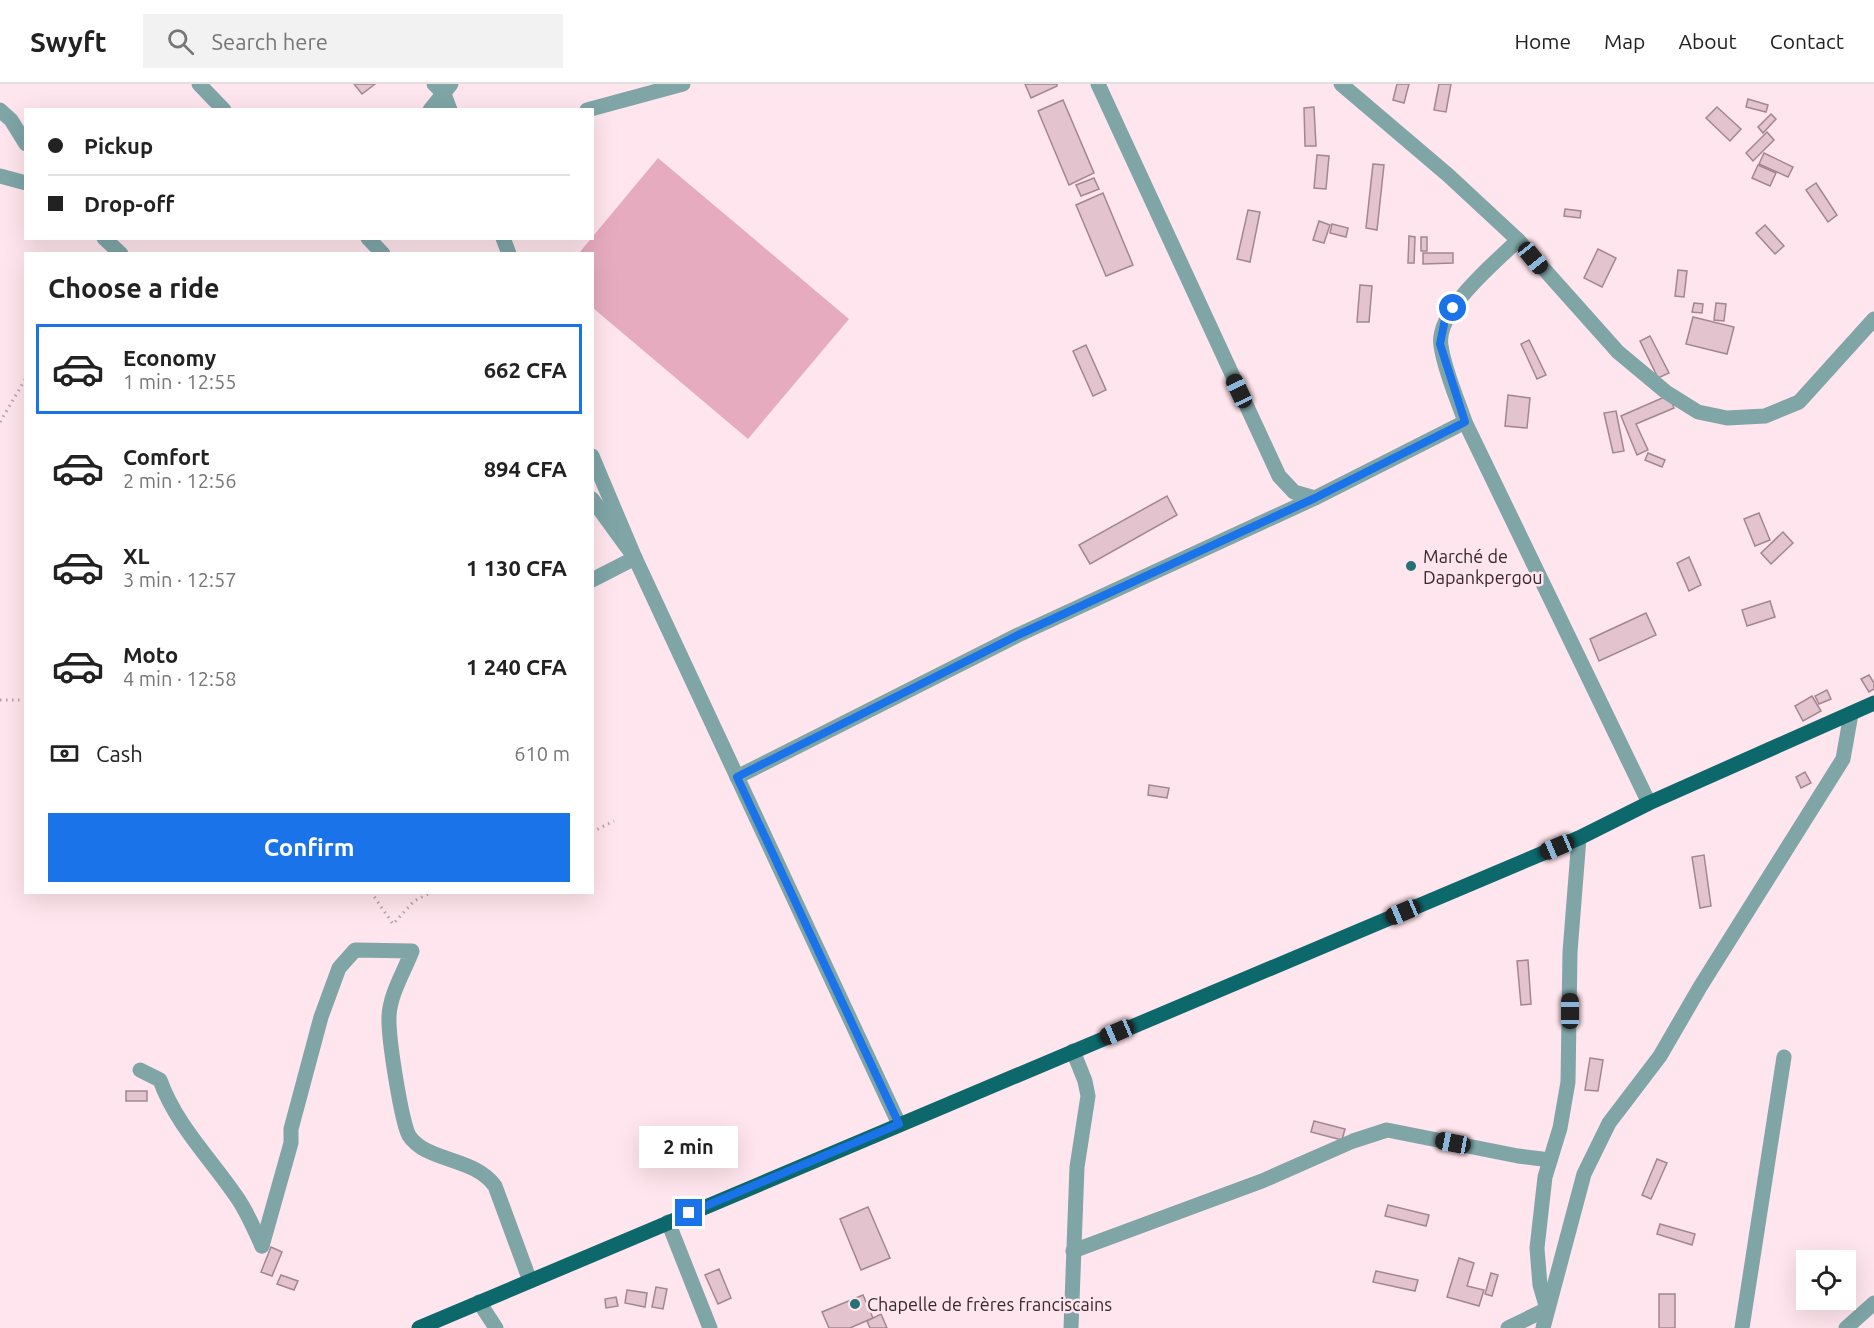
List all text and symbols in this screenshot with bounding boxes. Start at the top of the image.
search box [143,14,563,68]
icon: search [164,25,197,58]
text: Swyft [30,26,107,57]
text: Search here [212,29,328,54]
text: Home [1514,29,1571,53]
text: Map [1604,29,1645,53]
text: About [1678,29,1737,53]
text: Contact [1770,29,1844,53]
text: Pickup [84,133,153,158]
text: Drop-off [84,191,174,216]
car [1515,238,1551,278]
text: Choose a ride [48,273,220,303]
route start [1439,294,1466,321]
icon: car [51,342,105,396]
text: Economy [123,345,216,370]
text: 662 CFA [484,357,567,382]
text: 1 min · 12:55 [123,370,237,393]
car [1223,371,1255,411]
icon: car [51,441,105,495]
text: Comfort [123,444,210,469]
text: 894 CFA [484,456,567,481]
text: 2 min · 12:56 [123,469,237,492]
icon: car [51,540,105,594]
text: XL [123,543,150,568]
place label: Marché de Dapankpergou [1423,546,1543,587]
text: 1 130 CFA [466,555,567,580]
marker: Marché de Dapankpergou [1404,559,1418,573]
text: 3 min · 12:57 [123,568,237,591]
icon: car [51,639,105,693]
text: Moto [123,642,178,667]
text: 1 240 CFA [466,654,567,679]
text: 4 min · 12:58 [123,667,237,690]
icon: cash [48,737,81,770]
text: Cash [96,741,143,766]
text: 610 m [514,742,570,765]
button: Confirm [48,813,570,882]
car [1537,832,1577,862]
car [1383,897,1423,927]
car [1561,993,1579,1029]
car [1097,1017,1137,1047]
callout: 2 min [640,1126,738,1168]
car [1434,1131,1472,1155]
text: 2 min [663,1135,714,1158]
route end [675,1199,702,1226]
map controls [1796,1250,1856,1310]
button: locate [1796,1250,1856,1310]
place label: Chapelle de frères franciscains [867,1294,1112,1314]
marker: Chapelle de frères franciscains [848,1297,862,1311]

